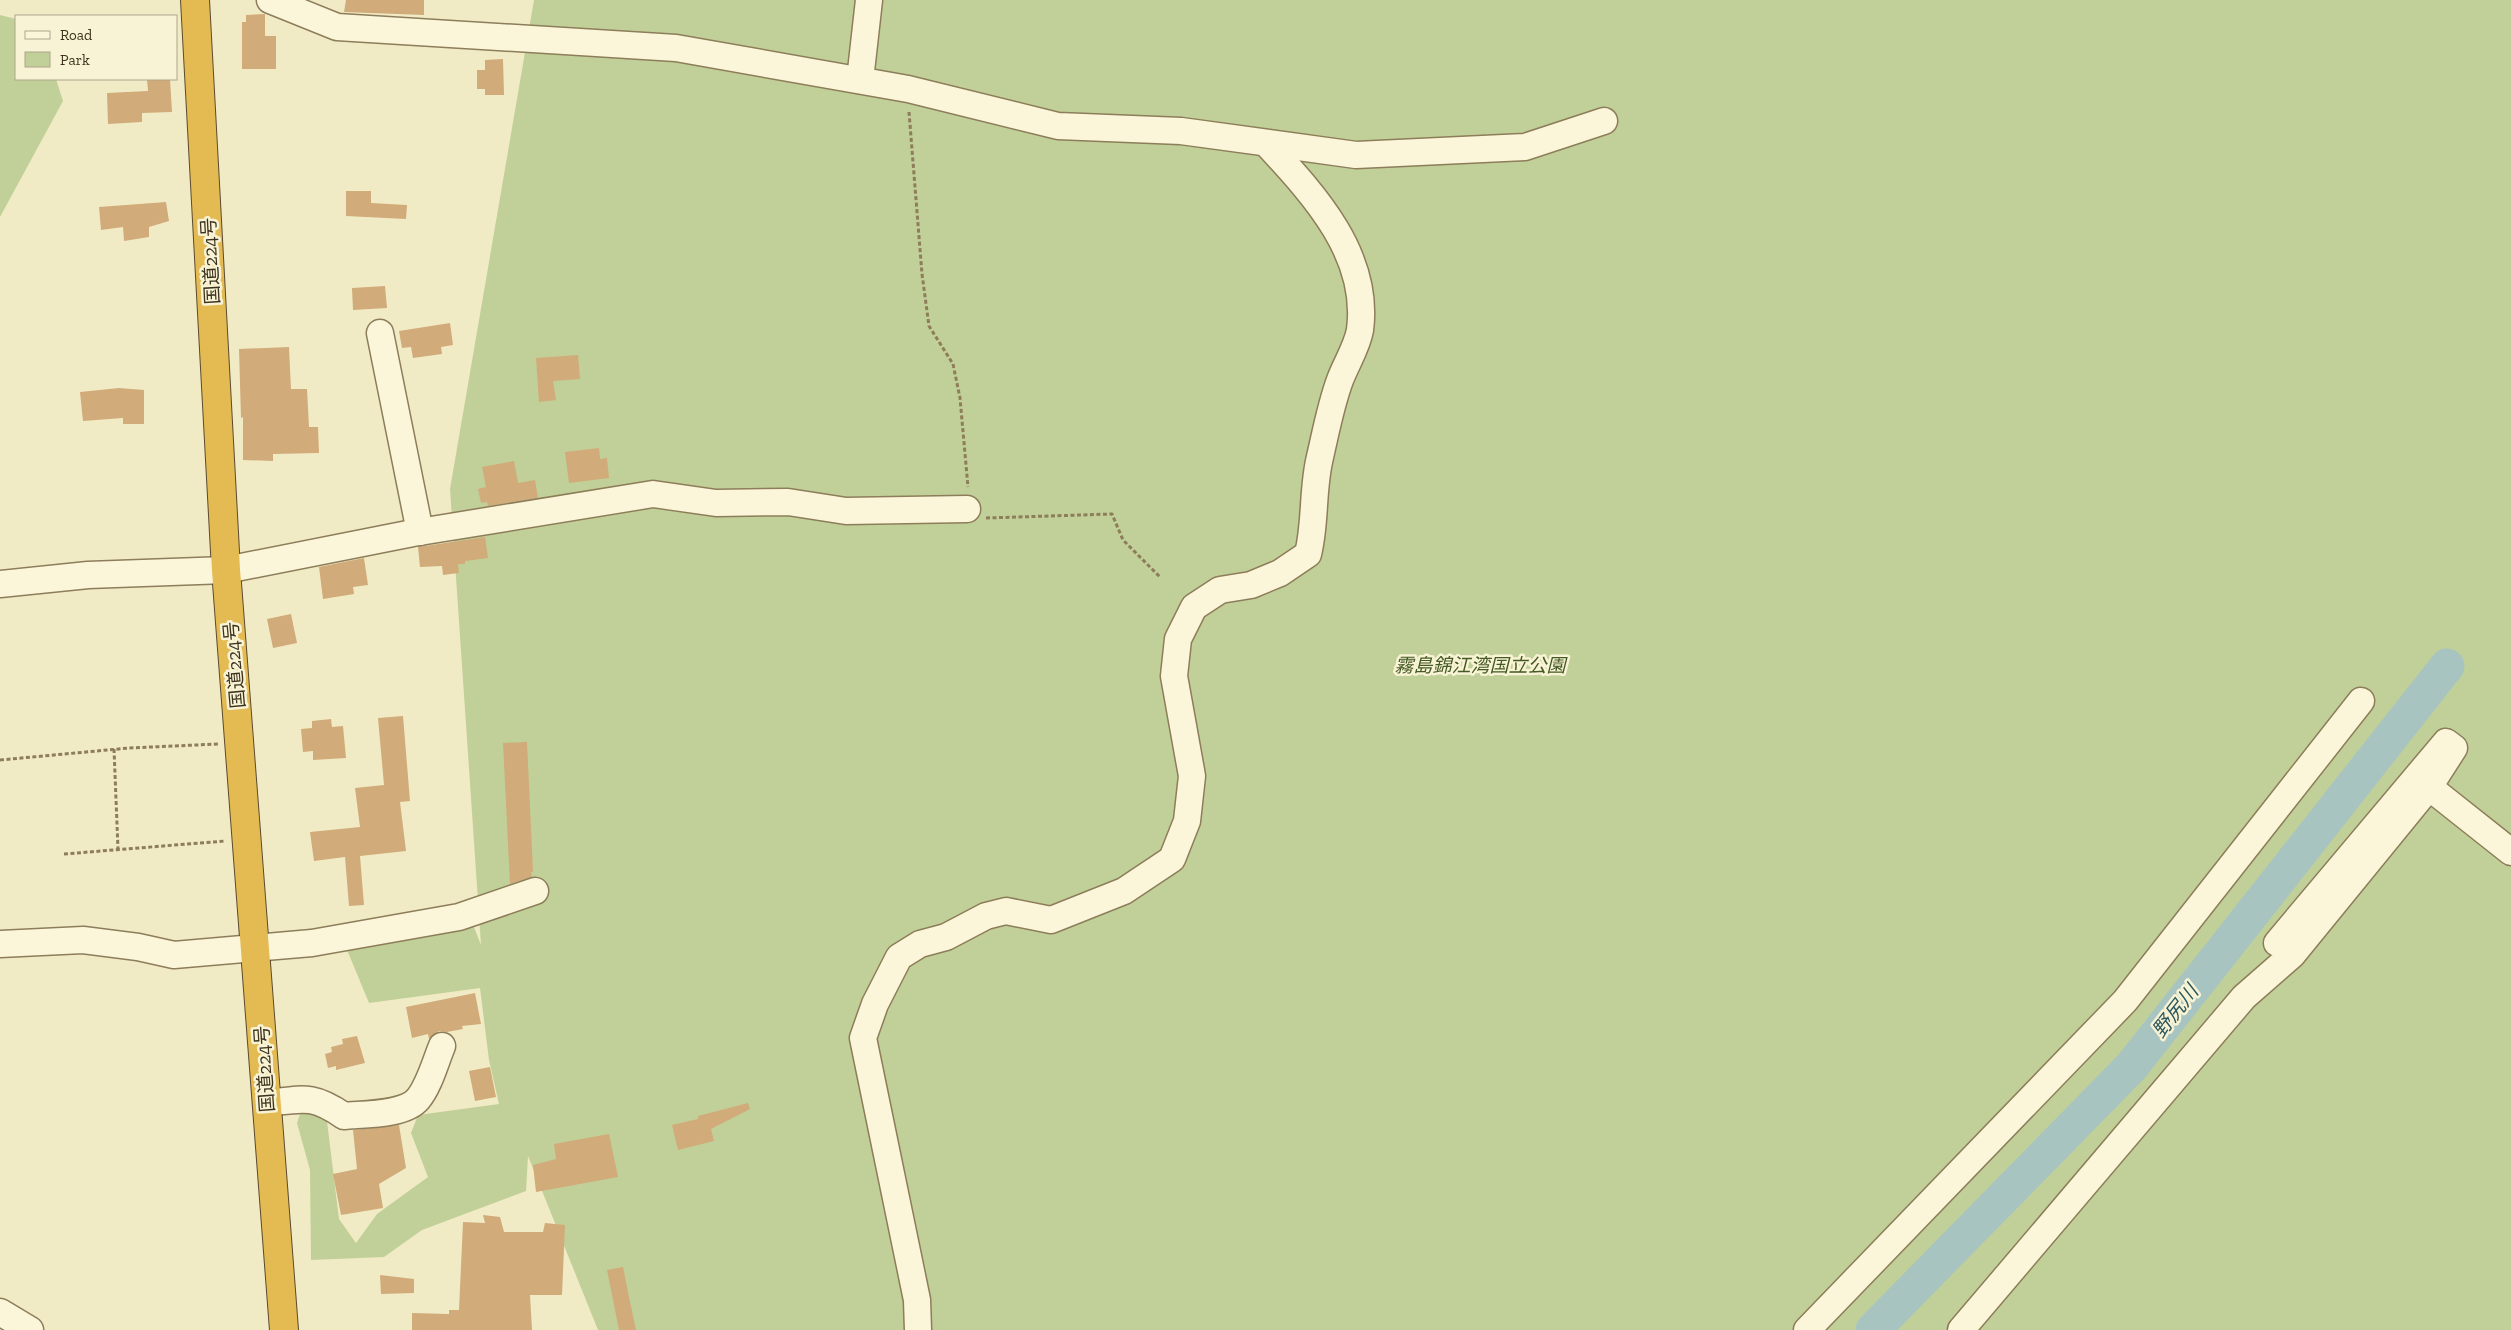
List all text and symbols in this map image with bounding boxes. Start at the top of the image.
legend [15,15,178,80]
text: Road [60,26,93,44]
text: Park [60,51,90,69]
street label: 国道224号 [197,217,224,305]
street label: 国道224号 [219,621,250,709]
park label: 霧島錦江湾国立公園 [1394,654,1568,677]
water label: 野尻川 [2147,978,2204,1042]
street label: 国道224号 [250,1025,279,1113]

